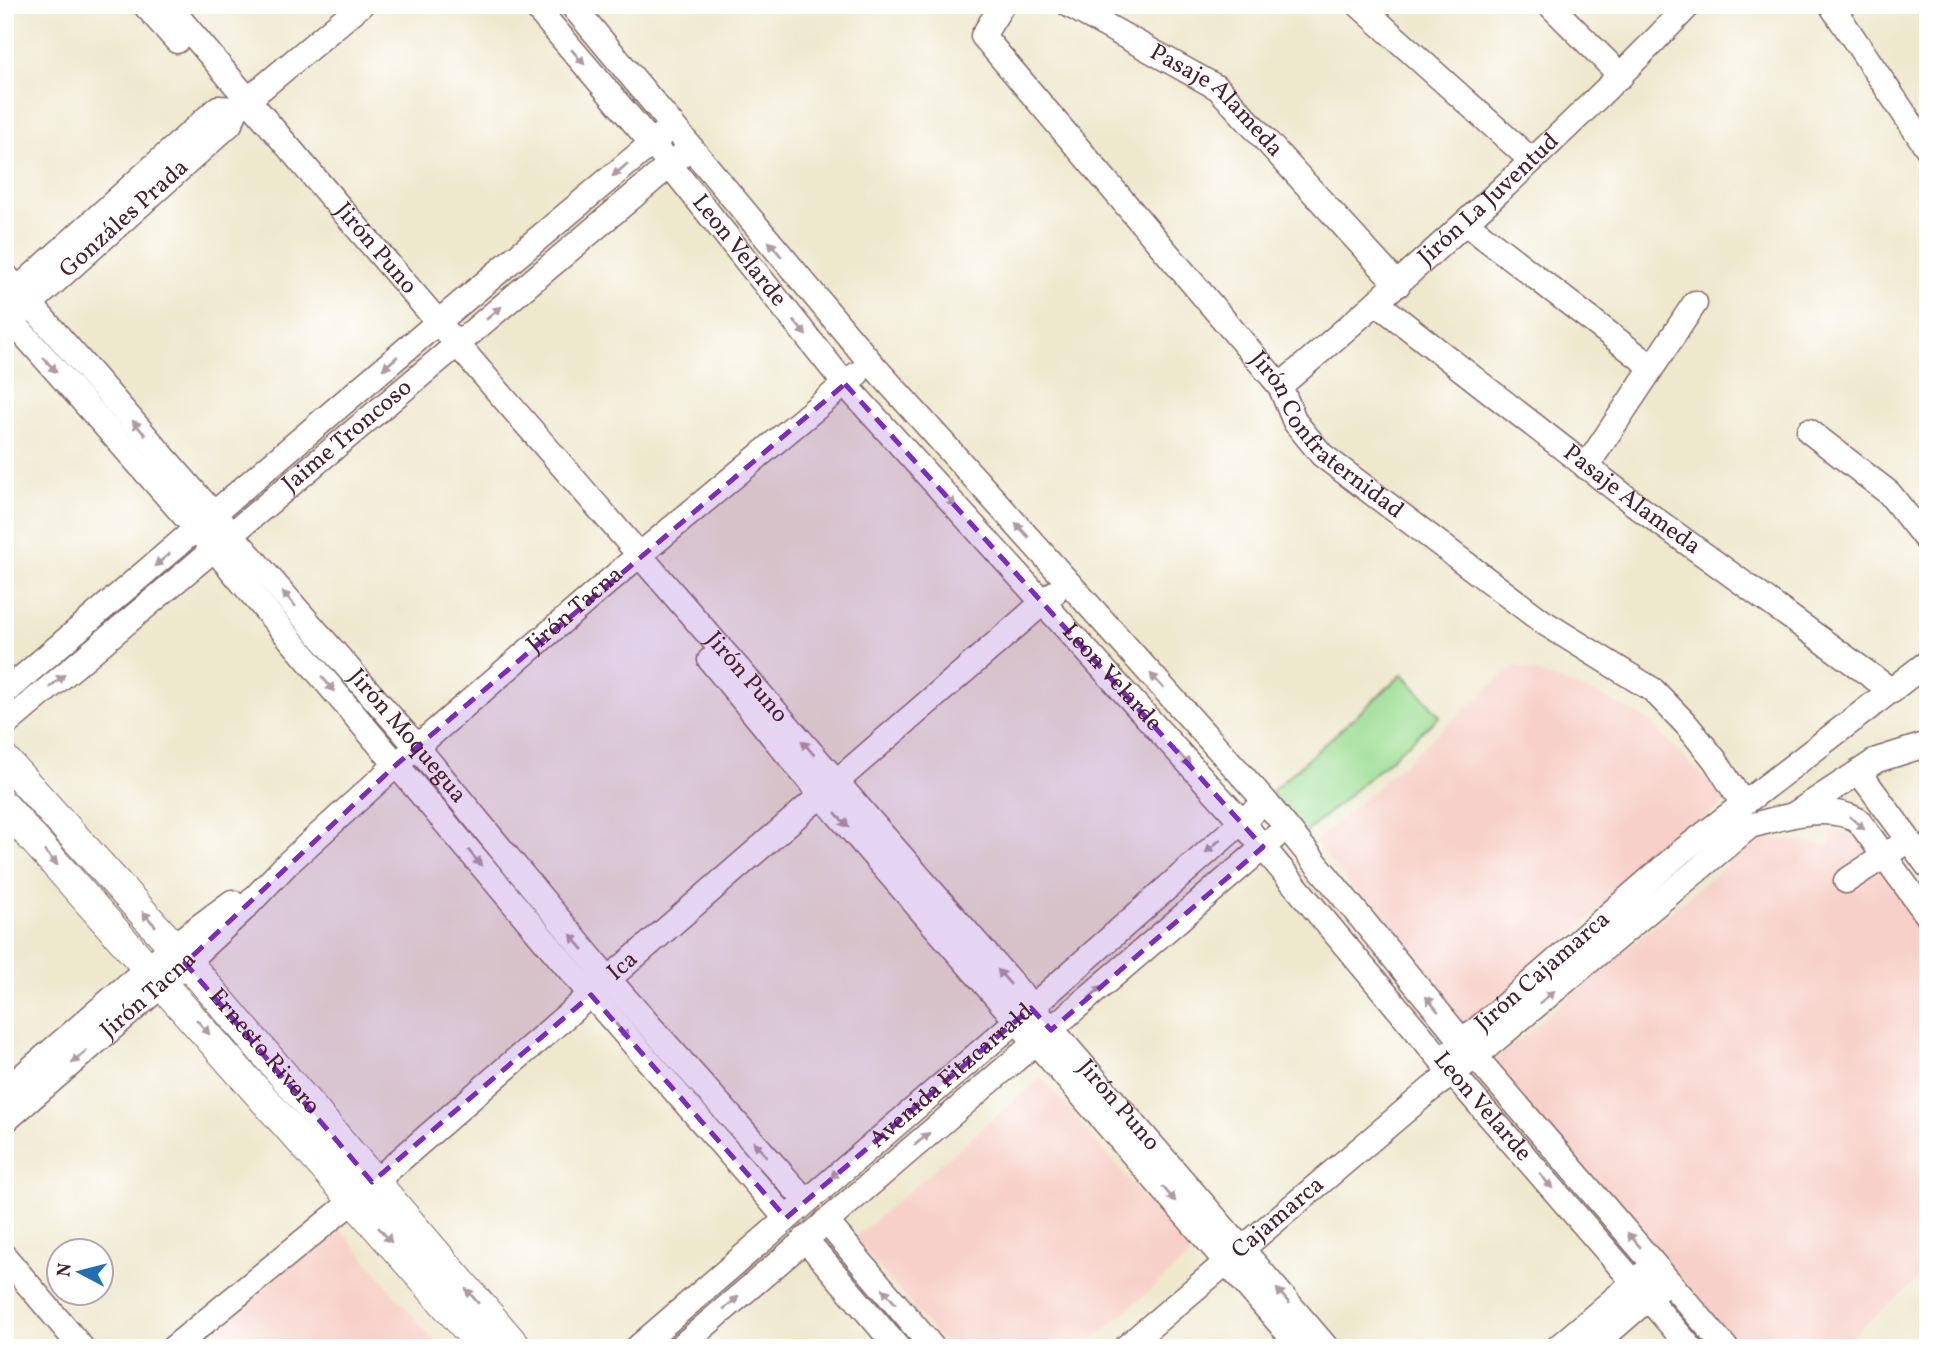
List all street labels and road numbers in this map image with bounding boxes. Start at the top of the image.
street label: Pasaje Alameda [1143,36,1291,165]
street label: Jirón La Juventud [1411,126,1567,274]
street label: Gonzáles Prada [52,152,197,286]
street label: Leon Velarde [683,187,794,315]
street label: Jirón Puno [326,195,425,302]
street label: Jirón Confraternidad [1241,344,1410,528]
street label: Jaime Troncoso [275,372,420,501]
street label: Pasaje Alameda [1555,437,1707,564]
street label: Jirón Tacna [520,559,631,662]
street label: Leon Velarde [1053,616,1170,740]
street label: Jirón Puno [697,624,796,731]
street label: Jirón Moquegua [340,662,474,811]
street label: Jirón Cajamarca [1468,904,1618,1040]
street label: Jirón Tacna [94,944,205,1047]
street label: Ica [600,944,646,990]
street label: Ernesto Rivero [200,981,327,1122]
street label: Avenida Fitzcarrald [862,996,1041,1157]
street label: Leon Velarde [1425,1045,1539,1170]
street label: Jirón Puno [1069,1052,1167,1159]
street label: Cajamarca [1225,1169,1332,1267]

